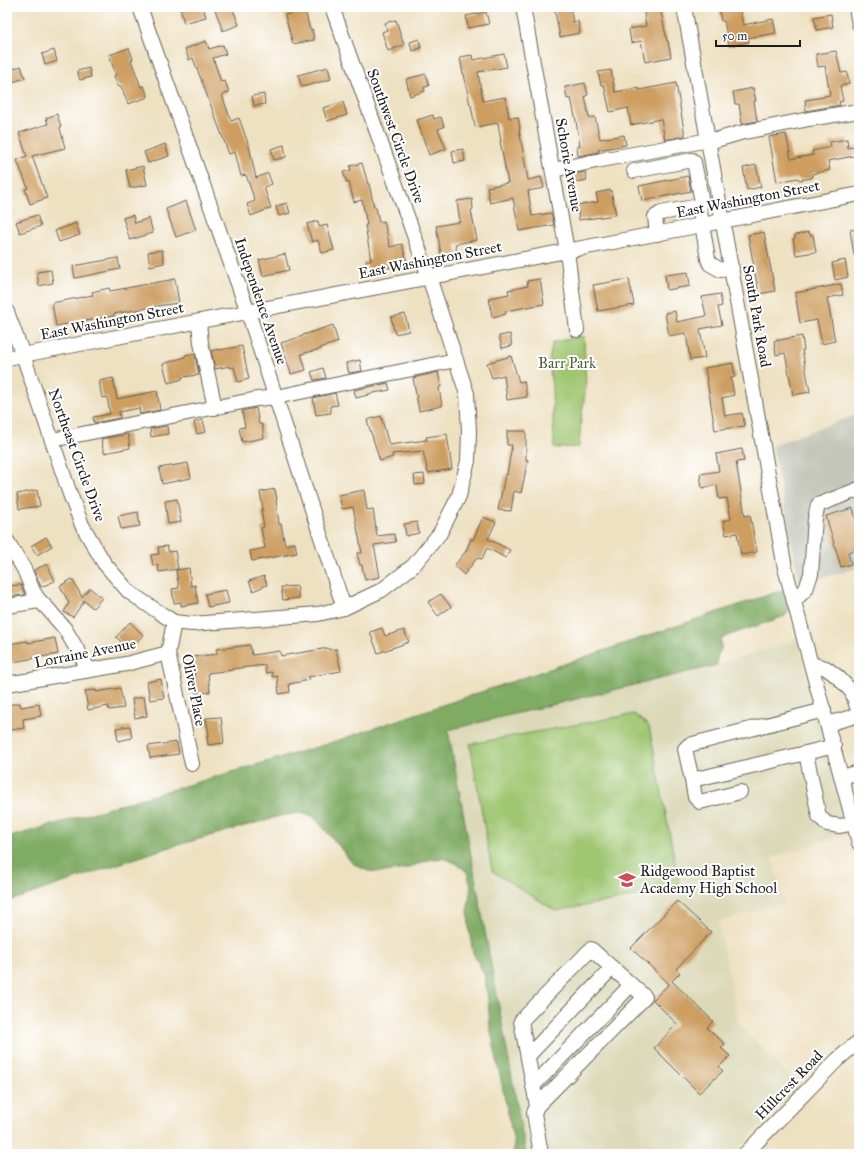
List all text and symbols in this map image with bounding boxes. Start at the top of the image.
scale bar [716,22,800,48]
text: 50 m [722,29,747,43]
street label: Southwest Circle Drive [363,66,429,206]
street label: Schorie Avenue [552,117,586,213]
street label: East Washington Street [675,176,822,222]
street label: Independence Avenue [231,235,291,367]
street label: East Washington Street [357,237,504,283]
street label: South Park Road [739,263,775,369]
street label: East Washington Street [39,298,186,344]
park label: Barr Park [538,354,596,372]
street label: Northeast Circle Drive [45,386,109,524]
street label: Lorraine Avenue [33,634,137,672]
street label: Oliver Place [178,652,210,728]
place label: Ridgewood Baptist Academy High School [639,862,778,897]
school or university icon: Ridgewood Baptist Academy High School [617,870,637,890]
street label: Hillcrest Road [752,1046,827,1123]

